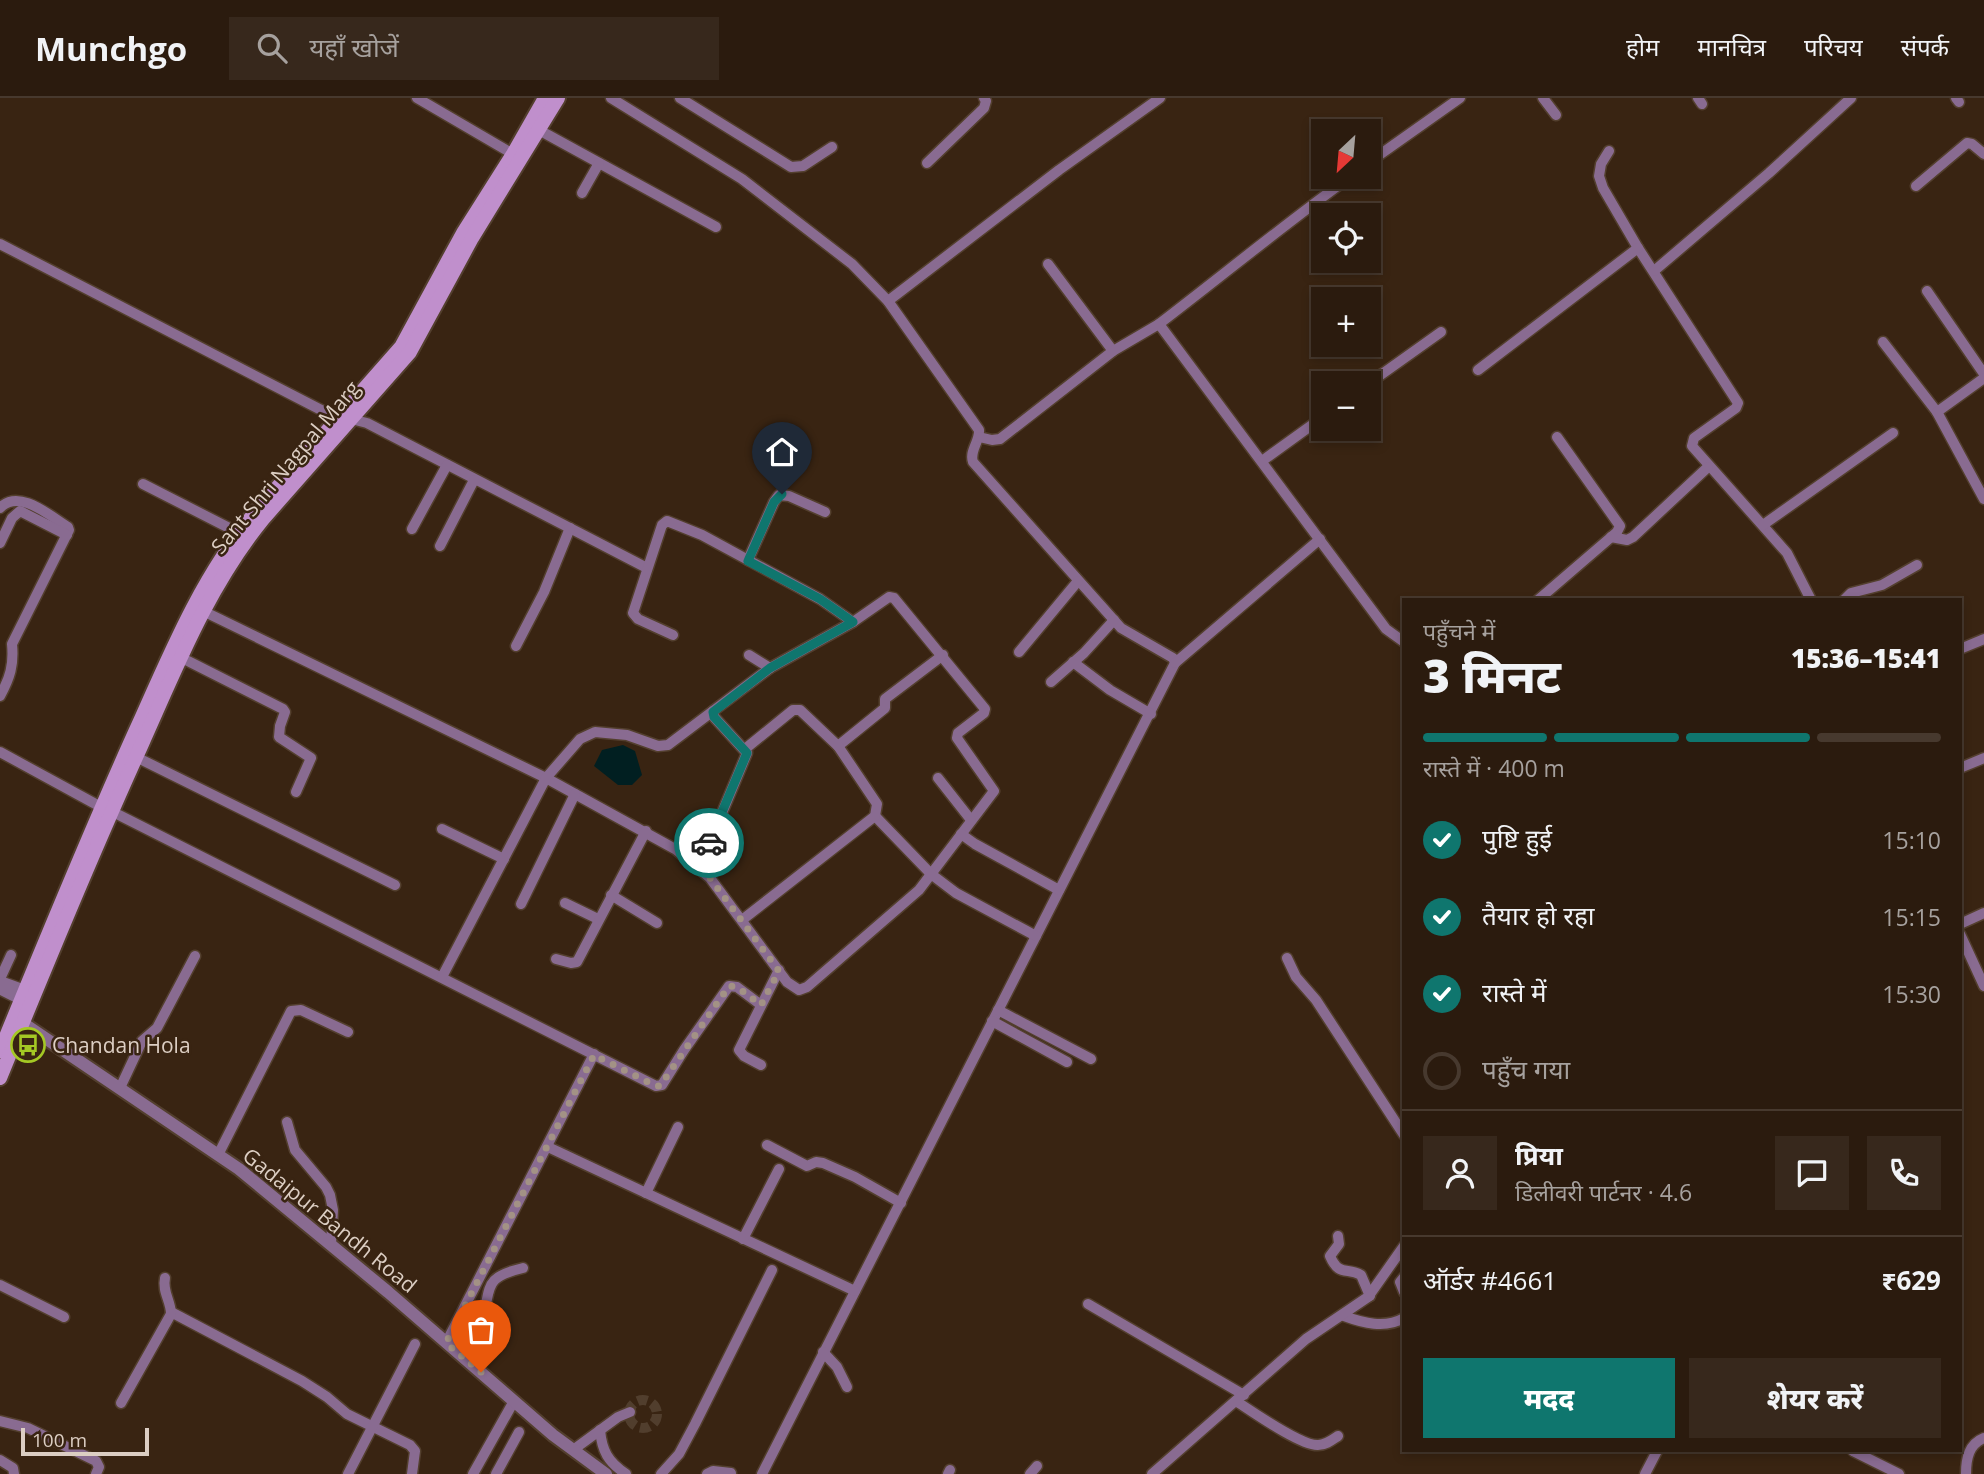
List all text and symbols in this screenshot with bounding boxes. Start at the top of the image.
search box [229,17,719,80]
text: Munchgo [35,26,187,71]
icon: search [253,29,291,67]
text: यहाँ खोजें [309,29,399,65]
text: होम [1626,30,1659,63]
text: मानचित्र [1697,30,1766,63]
text: परिचय [1804,30,1863,63]
text: संपर्क [1901,30,1949,63]
north arrow [1311,119,1381,189]
map controls [1311,119,1381,441]
button: locate [1311,203,1381,273]
button: + [1311,287,1381,357]
button: − [1311,371,1381,441]
street label: Sant Shri Nagpal Marg [204,375,366,559]
pin [752,422,812,494]
icon: home [763,433,801,471]
text: पहुँचने में [1423,615,1495,647]
text: 15:36–15:41 [1791,640,1941,676]
text: 3 मिनट [1423,644,1561,706]
text: रास्ते में · 400 m [1423,752,1565,784]
courier [674,808,744,878]
text: पुष्टि हुई [1482,820,1552,856]
icon: check [1423,821,1461,859]
icon: car [690,824,728,862]
text: 15:10 [1882,824,1941,856]
text: तैयार हो रहा [1482,897,1595,933]
icon: check [1423,898,1461,936]
text: 15:15 [1882,901,1941,933]
text: रास्ते में [1482,974,1547,1010]
icon: check [1423,975,1461,1013]
text: 15:30 [1882,978,1941,1010]
bus stop icon: Chandan Hola [9,1026,47,1064]
place label: Chandan Hola [52,1031,191,1059]
text: पहुँच गया [1482,1051,1570,1087]
button: person [1423,1136,1497,1210]
button: chat [1775,1136,1849,1210]
button: phone [1867,1136,1941,1210]
text: प्रिया [1515,1137,1563,1173]
street label: Gadaipur Bandh Road [237,1141,423,1299]
text: डिलीवरी पार्टनर · 4.6 [1515,1176,1692,1208]
text: ऑर्डर #4661 [1423,1262,1557,1298]
text: ₹629 [1882,1262,1941,1298]
pin [451,1300,511,1372]
icon: bag [462,1311,500,1349]
button: मदद [1423,1358,1675,1438]
button: शेयर करें [1689,1358,1941,1438]
scale bar [21,1425,149,1457]
text: 100 m [32,1427,87,1453]

